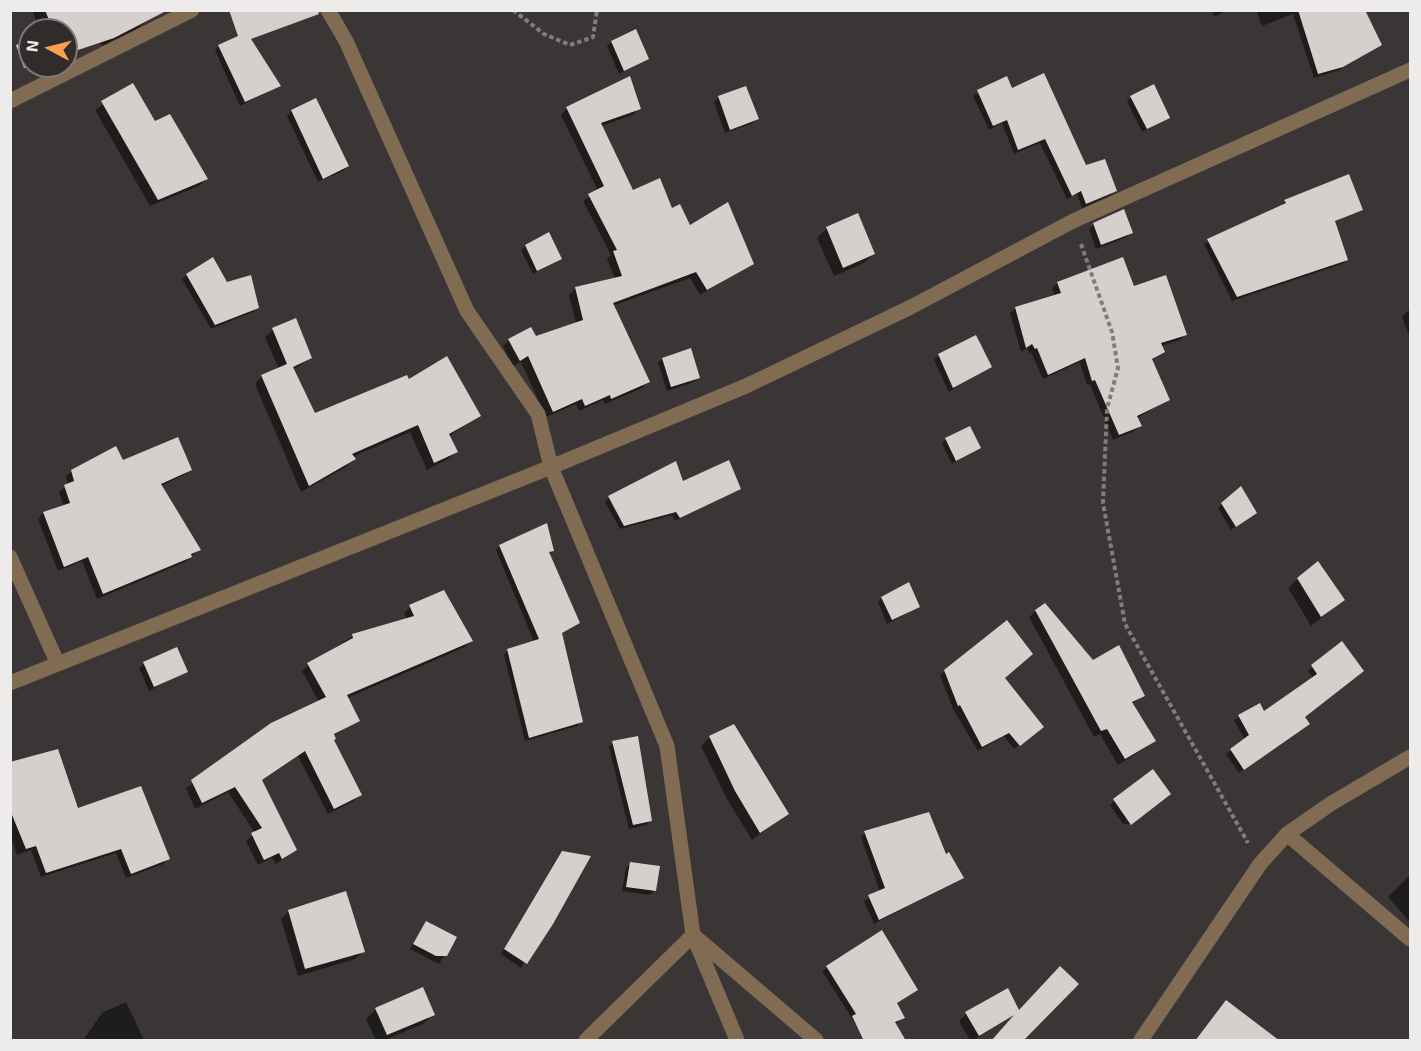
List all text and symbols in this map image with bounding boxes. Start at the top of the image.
north arrow [18,18,78,78]
text: N [21,39,42,53]

